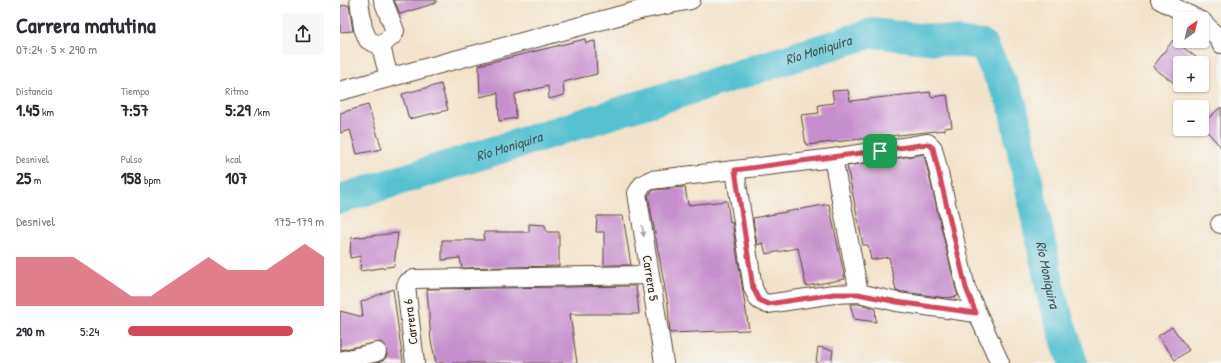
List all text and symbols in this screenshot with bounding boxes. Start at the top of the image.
text: Carrera matutina [16,10,156,40]
north arrow [1173,12,1209,48]
map controls [1173,12,1209,136]
button: share [282,13,324,55]
water label: Río Moniquira [783,30,855,68]
text: 07:24 · 5 × 290 m [16,40,97,58]
button: + [1173,56,1209,92]
text: Distancia [16,84,52,98]
text: Tiempo [121,84,149,98]
text: Ritmo [225,84,248,98]
text: 1.45 [16,98,39,121]
text: 7:57 [121,98,149,121]
text: 5:29 [225,98,251,121]
button: − [1173,100,1209,136]
text: km [39,105,54,119]
text: /km [251,105,270,119]
water label: Río Moniquira [474,126,546,165]
pin [863,134,897,168]
icon: arrive [869,140,891,162]
text: Desnivel [16,152,49,166]
text: Pulso [121,152,142,166]
text: kcal [225,152,241,166]
text: 25 [16,166,31,189]
text: 158 [121,166,141,189]
text: 107 [225,166,248,189]
text: m [31,173,41,187]
text: bpm [141,173,161,187]
text: Desnivel [16,212,55,230]
text: 175–179 m [274,212,324,230]
one-way arrow [641,225,647,237]
water label: Río Moniquira [1032,239,1065,312]
street label: Carrera 5 [639,254,664,303]
street label: Carrera 6 [398,298,422,346]
text: 290 m [16,322,45,340]
text: 5:24 [80,322,99,340]

